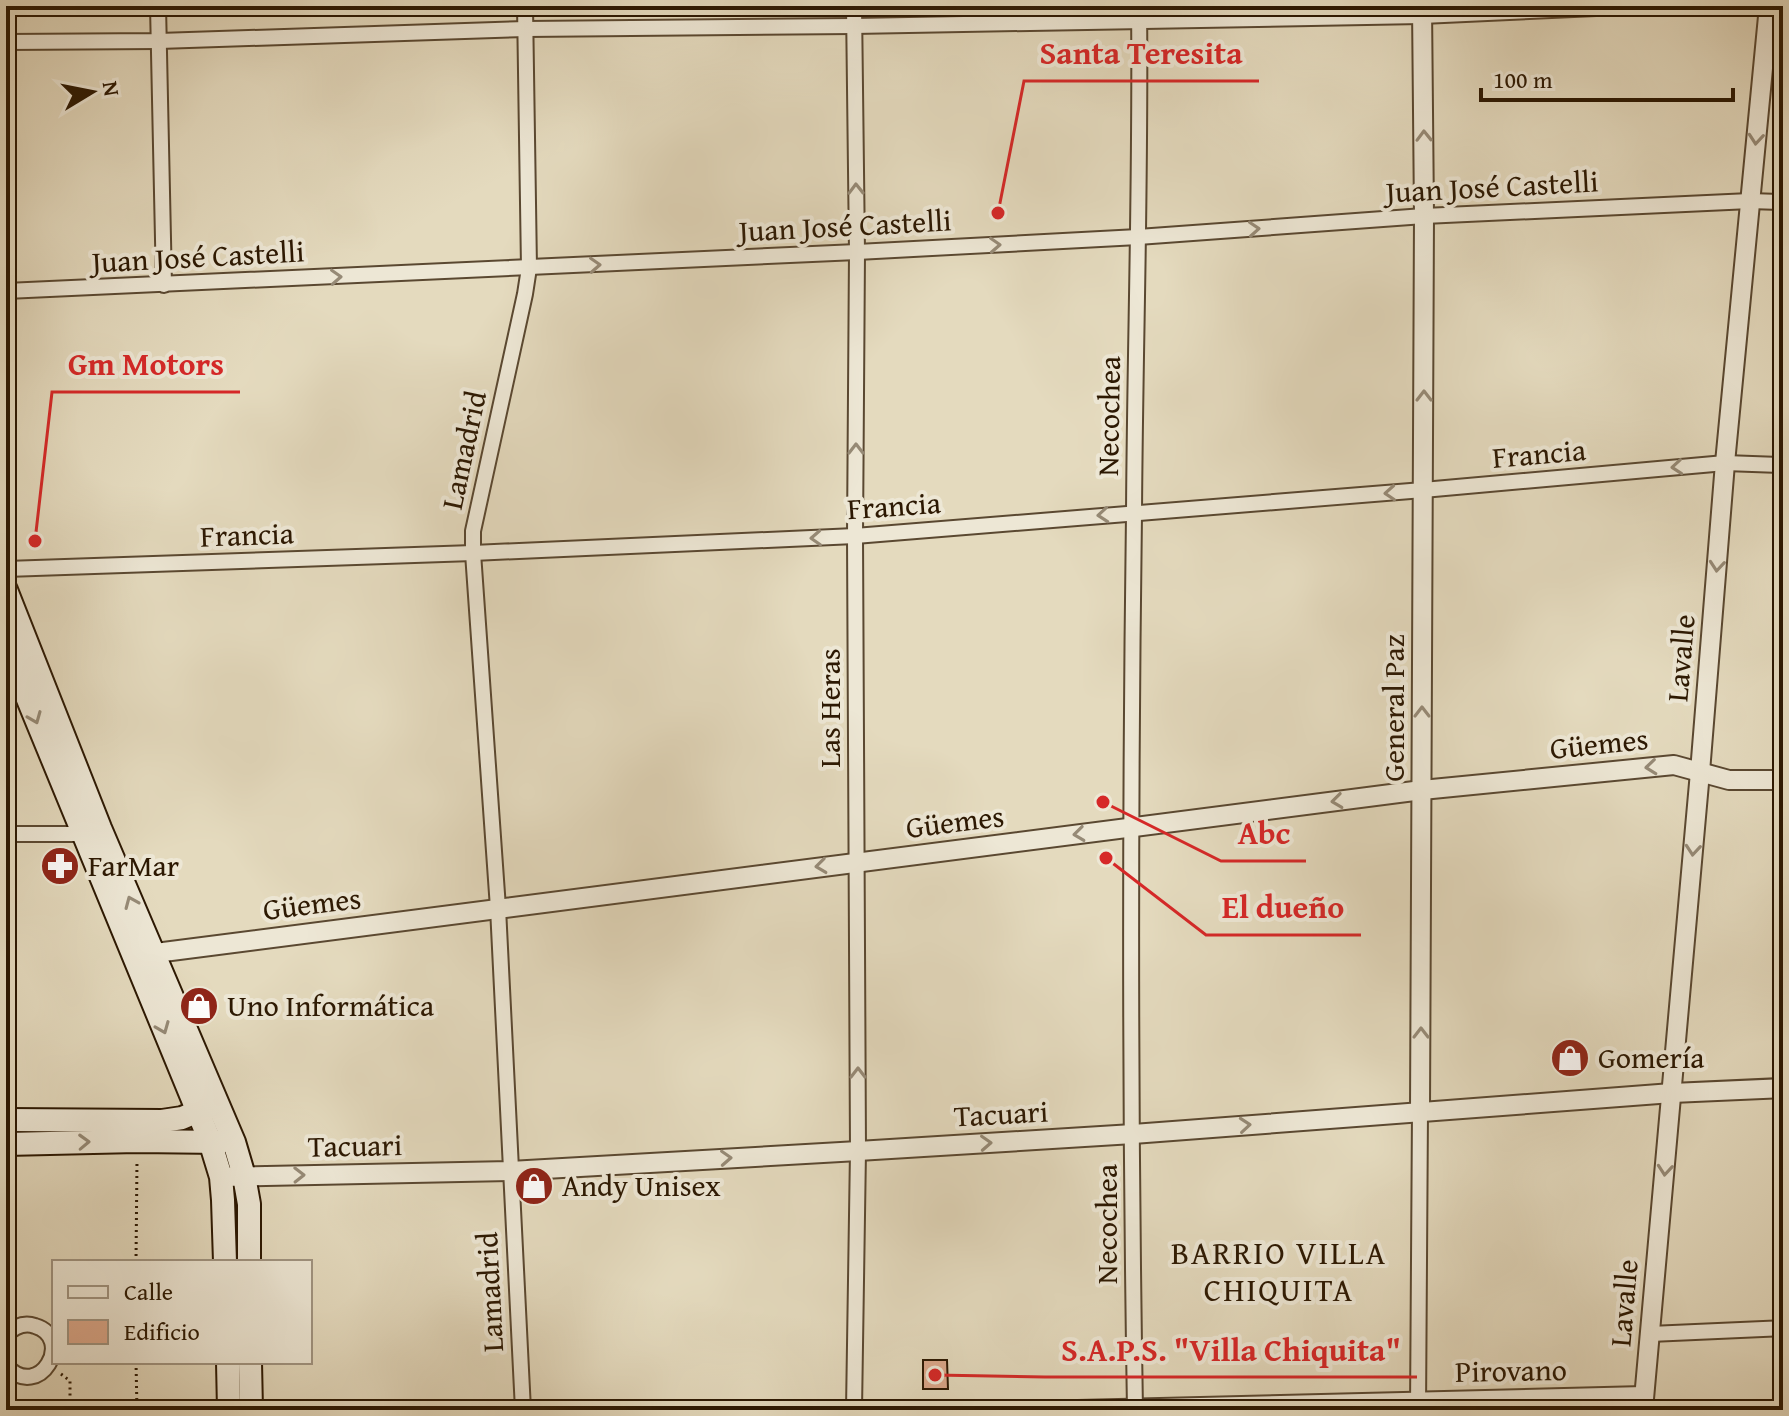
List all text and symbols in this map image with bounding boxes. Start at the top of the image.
callout: Santa Teresita [1024,25,1259,81]
text: Santa Teresita [1039,29,1243,76]
north arrow [52,52,132,132]
scale bar [1481,52,1733,102]
text: 100 m [1493,62,1553,97]
text: N [95,79,129,99]
one-way arrow [1415,129,1432,142]
one-way arrow [1748,133,1765,146]
street label: Juan José Castelli [1380,158,1599,214]
one-way arrow [847,182,865,195]
street label: Juan José Castelli [733,197,952,253]
one-way arrow [1248,221,1261,238]
street label: Juan José Castelli [86,228,305,284]
one-way arrow [989,236,1002,253]
one-way arrow [589,257,602,274]
one-way arrow [330,269,343,286]
callout: Gm Motors [52,336,240,392]
text: Gm Motors [68,340,224,387]
street label: Necochea [1085,355,1131,476]
street label: Lamadrid [429,386,497,513]
one-way arrow [1415,389,1433,402]
street label: Francia [1490,427,1587,479]
one-way arrow [847,442,865,455]
one-way arrow [1670,459,1683,476]
street label: Francia [846,480,942,530]
one-way arrow [1383,484,1396,501]
one-way arrow [1096,506,1109,523]
street label: Francia [199,510,295,558]
one-way arrow [809,529,822,546]
one-way arrow [1709,560,1726,573]
street label: Lavalle [1654,612,1706,704]
street label: General Paz [1371,634,1415,782]
street label: Las Heras [807,648,851,768]
one-way arrow [1413,705,1431,718]
one-way arrow [26,710,42,724]
street label: Güemes [1548,716,1650,770]
one-way arrow [1644,758,1657,775]
one-way arrow [1330,792,1344,809]
street label: Güemes [903,793,1006,849]
callout: Abc [1221,805,1306,861]
text: Abc [1238,809,1291,856]
one-way arrow [1072,825,1086,842]
place label: FarMar [88,843,179,887]
one-way arrow [1685,844,1702,857]
pharmacy icon: FarMar [39,845,81,887]
one-way arrow [814,858,827,875]
street label: Güemes [260,875,363,931]
callout: El dueño [1206,879,1361,935]
text: El dueño [1222,883,1344,930]
one-way arrow [125,896,141,910]
place label: Uno Informática [227,983,434,1027]
shop icon: Uno Informática [178,985,220,1027]
one-way arrow [153,1020,170,1034]
one-way arrow [1412,1026,1429,1039]
place label: Gomería [1598,1035,1705,1079]
shop icon: Gomería [1549,1037,1591,1079]
one-way arrow [849,1066,867,1079]
street label: Tacuari [953,1089,1049,1137]
one-way arrow [1239,1117,1252,1134]
street label: Tacuari [307,1122,403,1168]
one-way arrow [78,1134,91,1151]
one-way arrow [980,1135,993,1152]
one-way arrow [720,1150,733,1167]
place label: Andy Unisex [562,1163,721,1207]
street label: Necochea [1084,1164,1128,1284]
one-way arrow [1656,1164,1673,1177]
shop icon: Andy Unisex [513,1165,555,1207]
one-way arrow [293,1167,306,1184]
district label: BARRIO VILLA CHIQUITA [1171,1229,1387,1313]
street label: Lamadrid [464,1231,514,1353]
street label: Lavalle [1597,1257,1649,1349]
legend [52,1260,312,1364]
text: Calle [124,1274,173,1309]
text: Edificio [124,1314,200,1349]
callout: S.A.P.S. "Villa Chiquita" [1045,1321,1417,1377]
text: S.A.P.S. "Villa Chiquita" [1061,1326,1401,1373]
street label: Pirovano [1455,1347,1567,1393]

